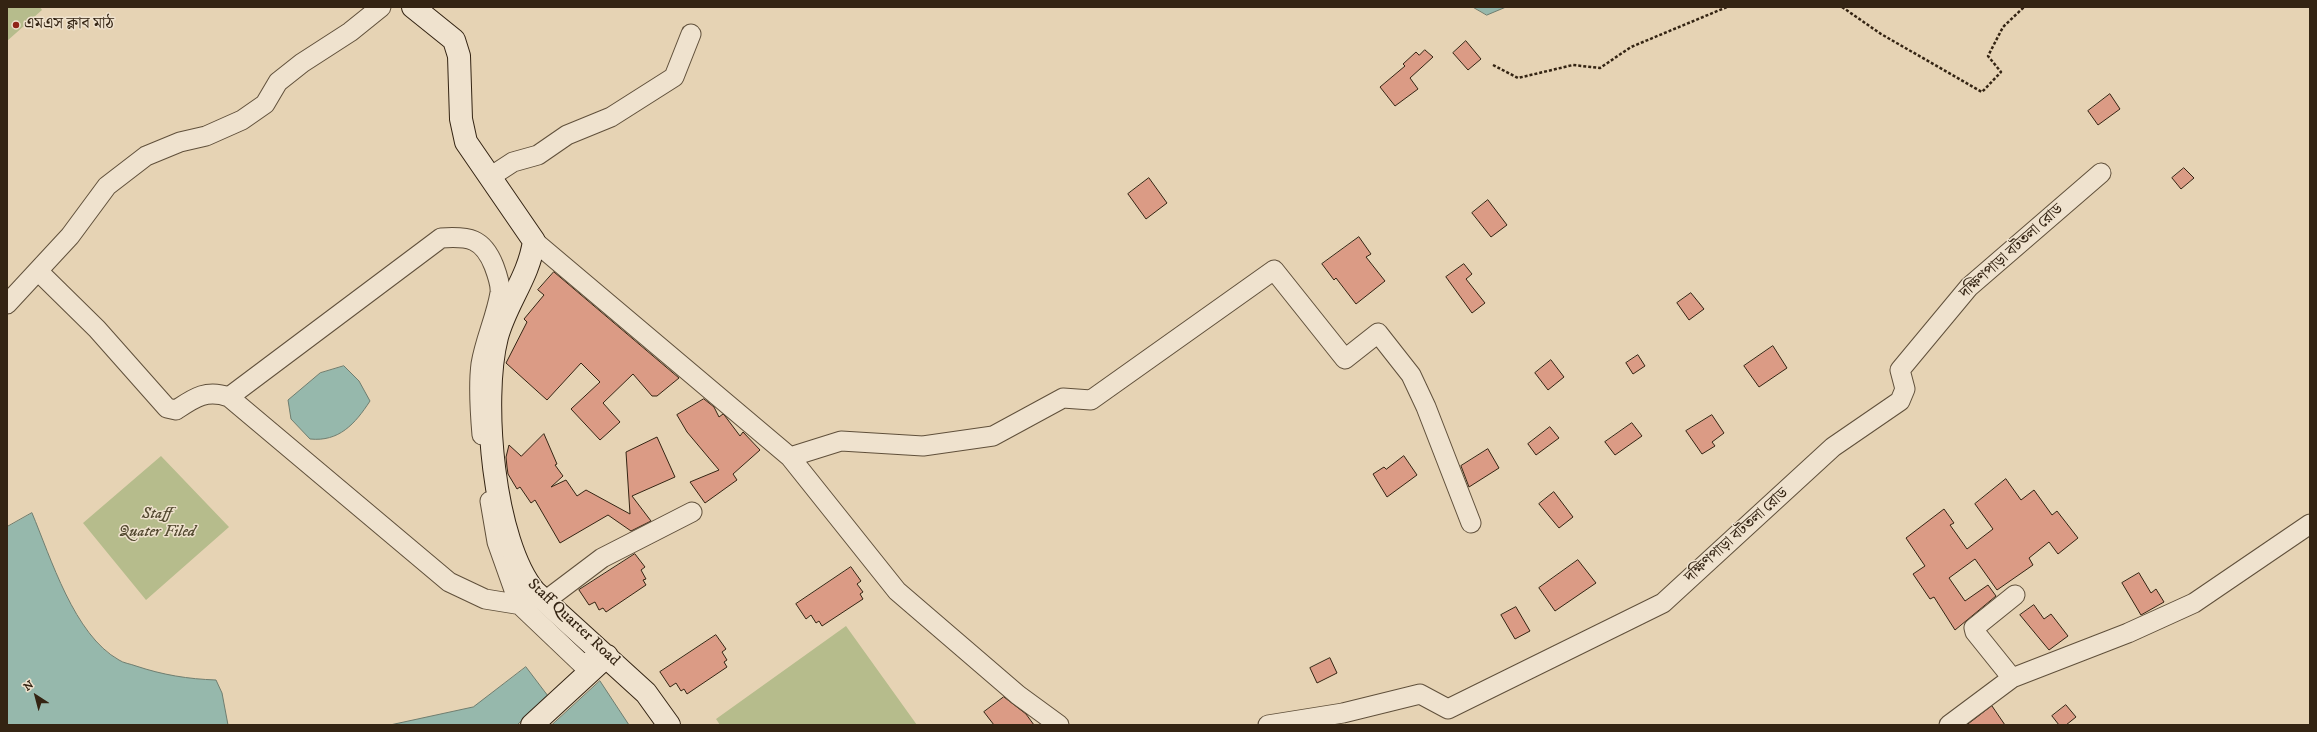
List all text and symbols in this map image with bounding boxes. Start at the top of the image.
place label: এমএস ক্লাব মাঠ [24,15,114,35]
marker: এমএস ক্লাব মাঠ [11,20,21,30]
street label: দক্ষিণপাড়া বটতলা রোড [1956,200,2068,304]
street label: দক্ষিণপাড়া বটতলা রোড [1681,484,1793,588]
park label: Staff Quater Filed [119,505,195,543]
street label: Staff Quarter Road [523,575,623,671]
north arrow [16,676,56,716]
text: N [21,678,37,695]

